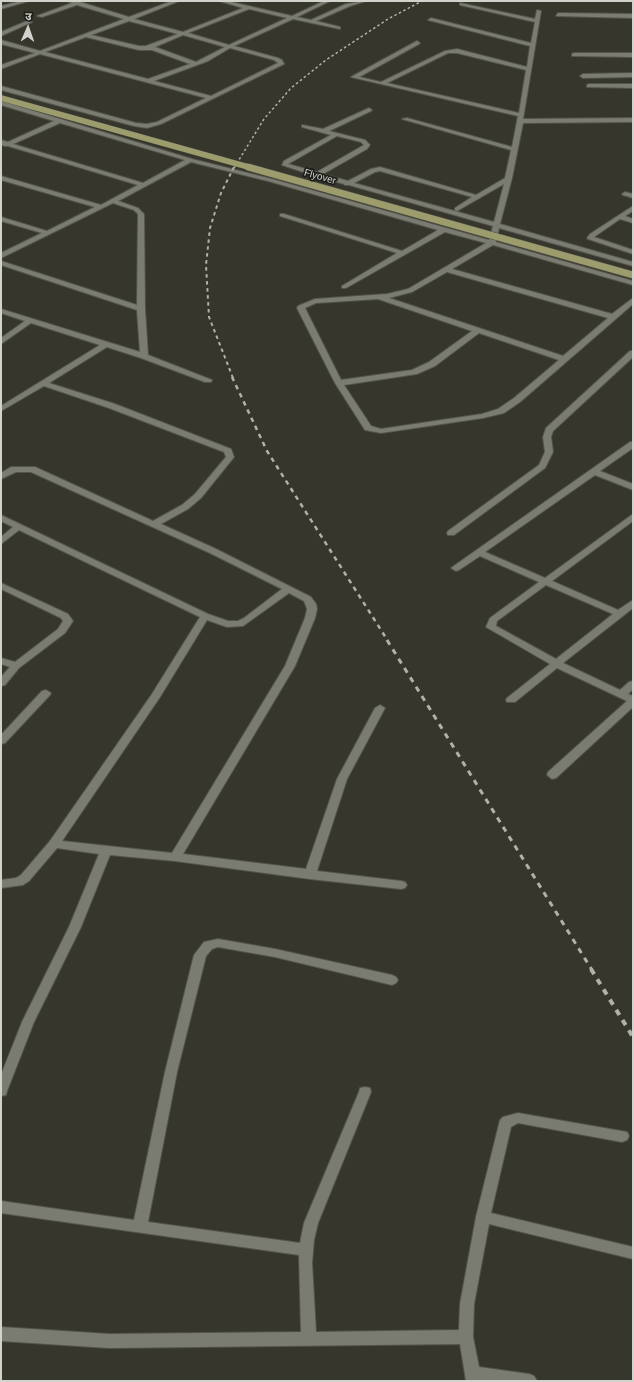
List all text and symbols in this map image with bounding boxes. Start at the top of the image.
north arrow [8,8,48,48]
text: उ [25,10,32,22]
street label: Flyover [303,167,337,187]

